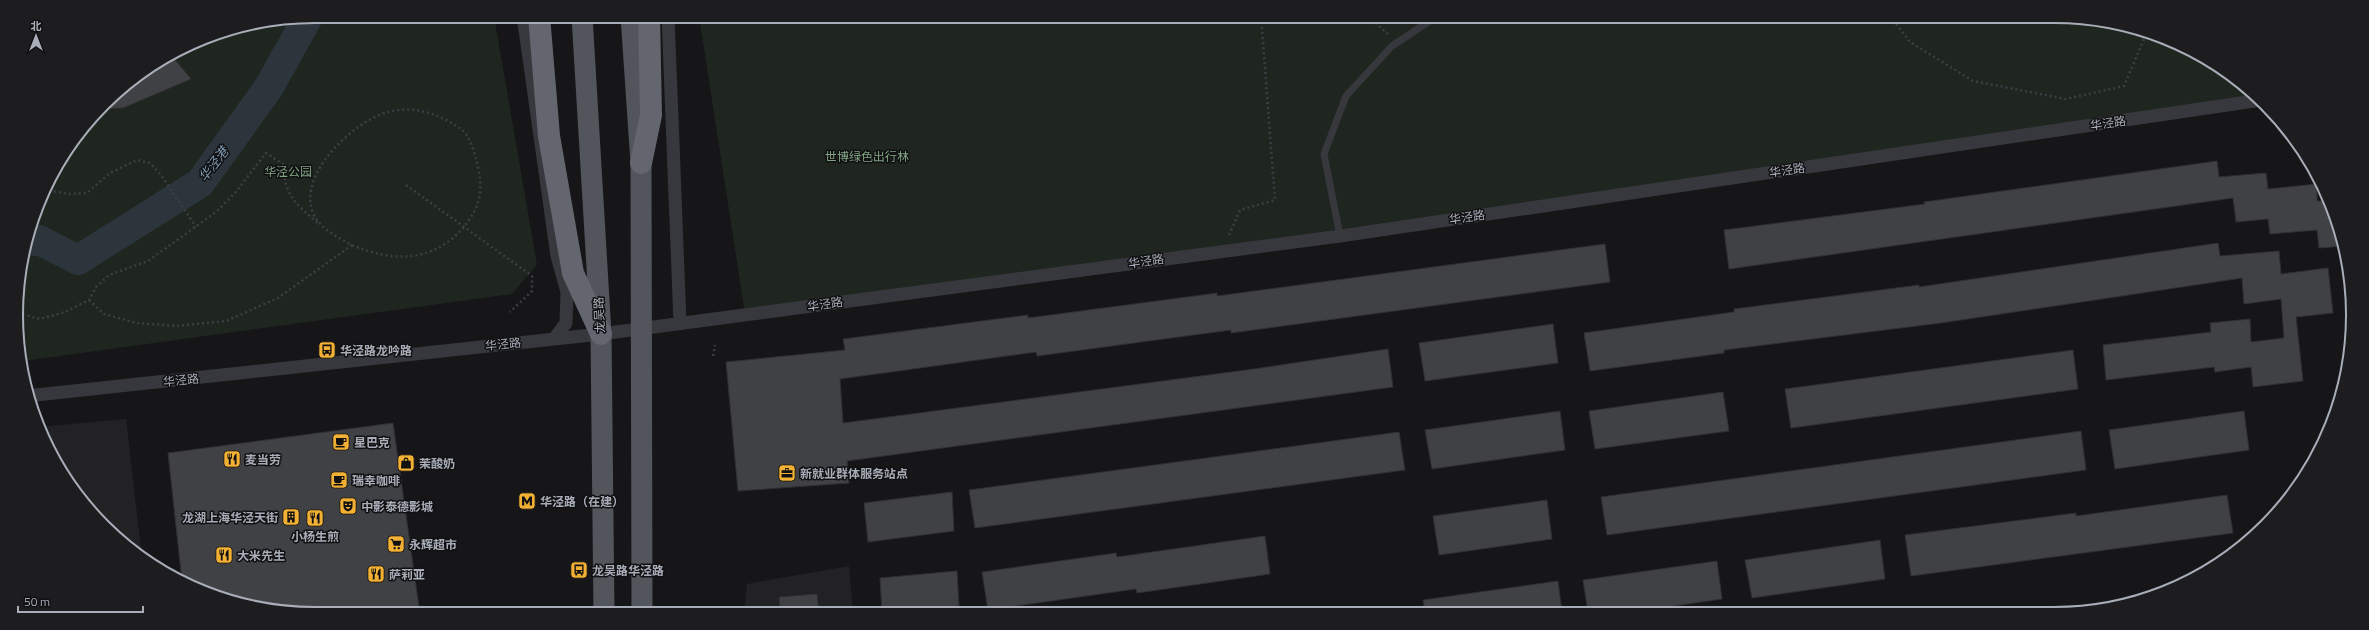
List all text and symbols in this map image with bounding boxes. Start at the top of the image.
north arrow [16,16,56,56]
text: 北 [31,18,42,34]
street label: 华泾路 [2089,111,2127,135]
water label: 华泾港 [193,141,234,186]
park label: 世博绿色出行林 [825,147,909,166]
street label: 华泾路 [1768,158,1806,182]
park label: 华泾公园 [264,162,312,181]
street label: 华泾路 [1448,205,1486,229]
street label: 华泾路 [1127,249,1165,273]
street label: 华泾路 [806,292,844,316]
street label: 龙吴路 [589,297,609,333]
street label: 华泾路 [484,333,522,355]
bus stop icon: 华泾路龙吟路 [317,340,337,360]
place label: 华泾路龙吟路 [340,341,412,360]
street label: 华泾路 [162,369,200,391]
cafe icon: 星巴克 [331,432,351,452]
place label: 星巴克 [354,433,390,452]
restaurant icon: 麦当劳 [222,449,242,469]
place label: 麦当劳 [245,450,281,469]
shop icon: 茉酸奶 [396,453,416,473]
place label: 茉酸奶 [419,454,455,473]
office icon: 新就业群体服务站点 [777,463,797,483]
place label: 新就业群体服务站点 [800,464,908,483]
cafe icon: 瑞幸咖啡 [329,470,349,490]
place label: 瑞幸咖啡 [352,471,400,490]
metro station icon: 华泾路（在建） [517,491,537,511]
place label: 华泾路（在建） [540,492,624,511]
theatre icon: 中影泰德影城 [338,496,358,516]
place label: 中影泰德影城 [361,497,433,516]
building icon: 龙湖上海华泾天街 [281,507,301,527]
place label: 龙湖上海华泾天街 [182,508,278,527]
restaurant icon: 小杨生煎 [305,508,325,528]
place label: 小杨生煎 [291,527,339,546]
supermarket icon: 永辉超市 [386,534,406,554]
place label: 永辉超市 [409,535,457,554]
restaurant icon: 大米先生 [214,545,234,565]
place label: 大米先生 [237,546,285,565]
bus stop icon: 龙吴路华泾路 [569,560,589,580]
place label: 龙吴路华泾路 [592,561,664,580]
restaurant icon: 萨莉亚 [366,564,386,584]
place label: 萨莉亚 [389,565,425,584]
scale bar [18,588,143,614]
text: 50 m [24,592,50,611]

